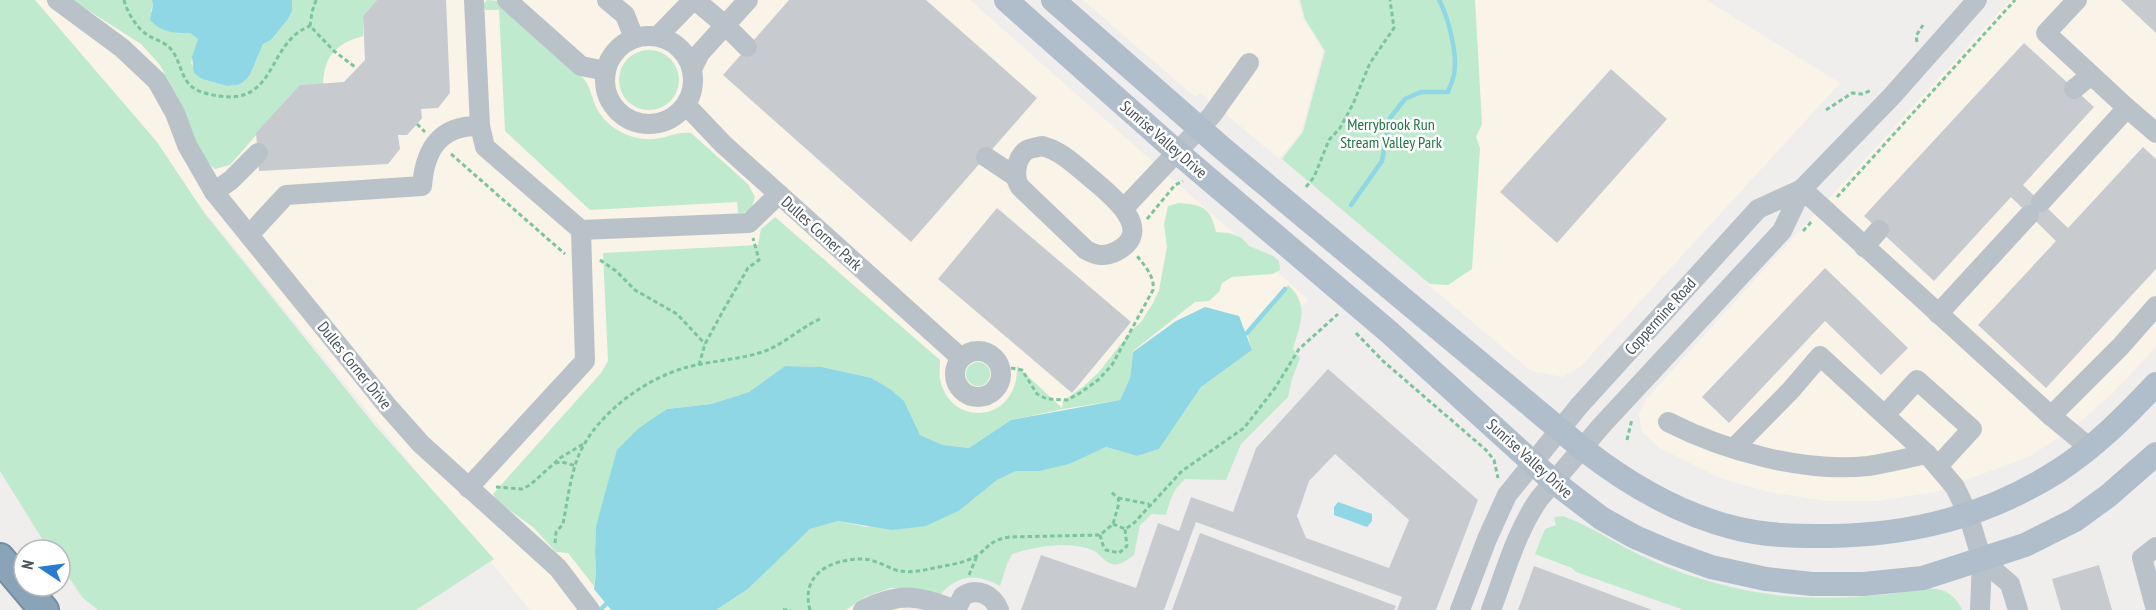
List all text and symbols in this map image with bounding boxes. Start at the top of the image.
street label: Sunrise Valley Drive [1116,96,1212,182]
park label: Merrybrook Run Stream Valley Park [1340,114,1443,152]
street label: Dulles Corner Park [778,192,867,275]
street label: Coppermine Road [1620,273,1700,359]
street label: Dulles Corner Drive [314,317,396,413]
street label: Sunrise Valley Drive [1483,414,1577,502]
north arrow [12,538,72,598]
text: N [17,558,38,571]

